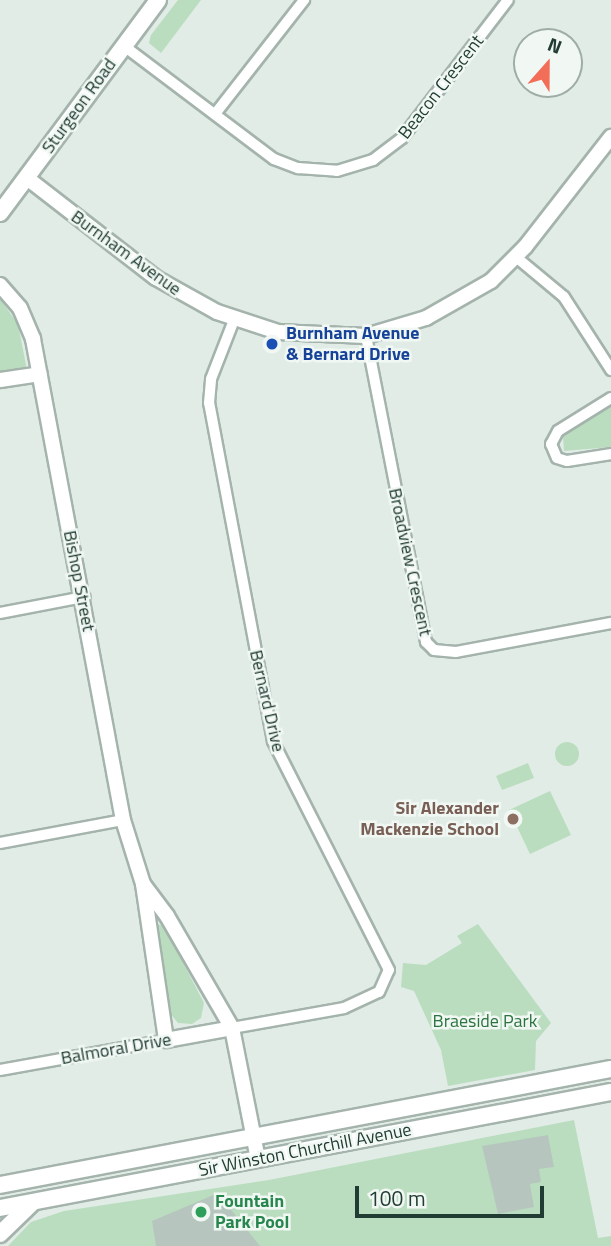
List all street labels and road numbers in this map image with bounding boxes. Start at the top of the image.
street label: Beacon Crescent [394,31,488,143]
street label: Sturgeon Road [37,54,121,158]
street label: Burnham Avenue [67,206,185,300]
street label: Broadview Crescent [384,486,436,638]
street label: Bishop Street [59,529,99,633]
street label: Bernard Drive [245,648,289,754]
street label: Balmoral Drive [59,1029,173,1069]
street label: Sir Winston Churchill Avenue [197,1119,413,1181]

